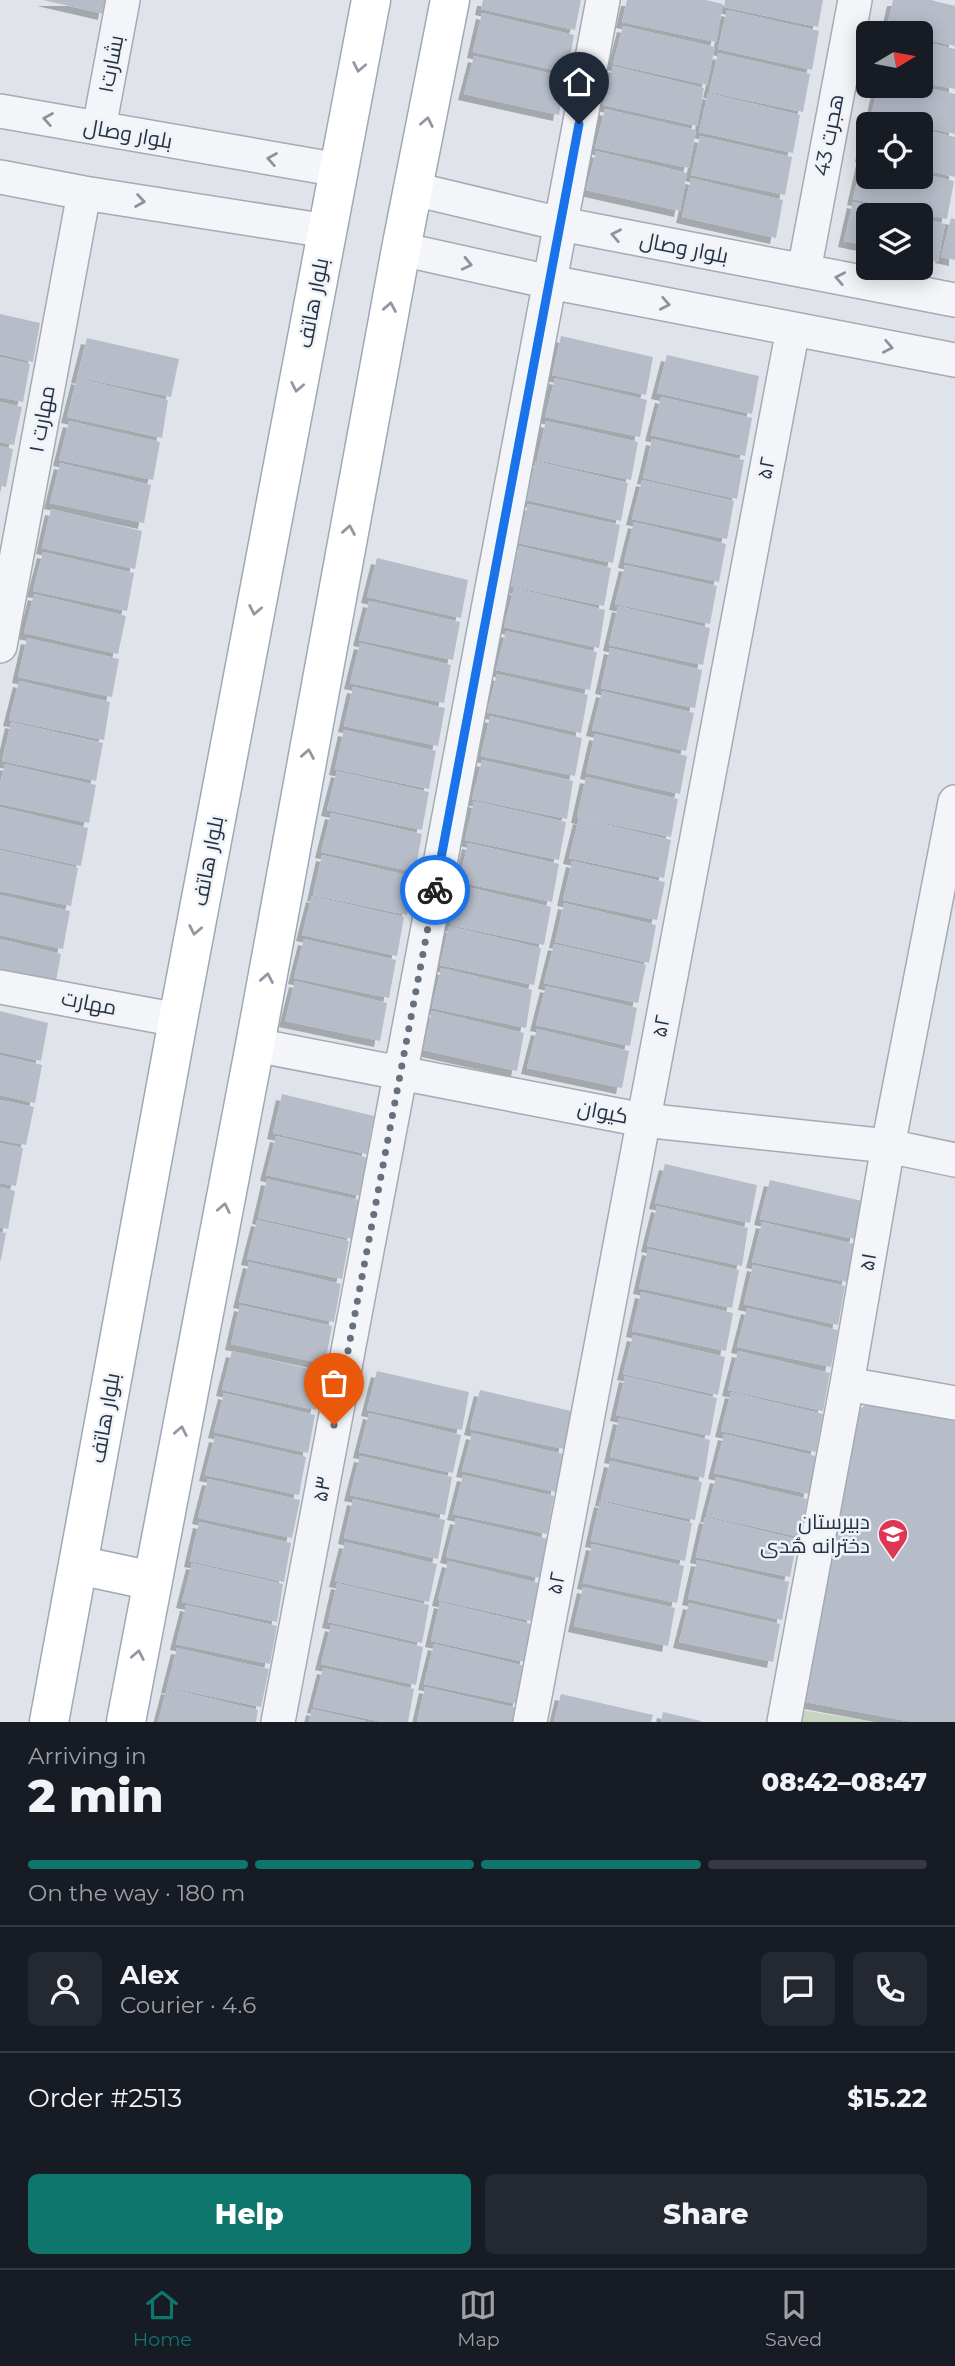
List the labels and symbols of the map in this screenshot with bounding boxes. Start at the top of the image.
north arrow [856,21,933,98]
street label: بشارت۱ [93,33,128,95]
pin [549,52,609,124]
one-way arrow [352,61,367,73]
street label: هجرت 43 [808,92,849,178]
one-way arrow [42,113,54,128]
street label: بلوار وصال [82,113,174,155]
one-way arrow [419,116,434,128]
one-way arrow [266,152,278,167]
one-way arrow [134,194,145,209]
street label: بلوار وصال [637,227,731,269]
one-way arrow [610,228,622,243]
one-way arrow [461,255,473,270]
street label: بلوار هاتف [292,256,334,350]
one-way arrow [834,271,846,286]
one-way arrow [659,296,671,311]
one-way arrow [382,301,397,313]
one-way arrow [882,339,894,354]
one-way arrow [291,381,306,393]
street label: مهارت ۱ [23,383,61,455]
street label: ۵۲ [751,454,780,481]
one-way arrow [341,525,356,536]
one-way arrow [248,604,263,616]
one-way arrow [300,748,315,760]
street label: بلوار هاتف [187,814,229,908]
courier [400,855,470,925]
one-way arrow [188,924,203,936]
one-way arrow [259,972,274,984]
street label: مهارت [59,985,119,1021]
street label: ۵۲ [646,1012,675,1039]
street label: کیوان [575,1094,631,1130]
one-way arrow [215,1202,230,1214]
street label: ۵۱ [854,1251,881,1273]
pin [304,1353,364,1425]
street label: بلوار هاتف [84,1371,125,1465]
one-way arrow [173,1426,188,1437]
street label: ۵۳ [307,1474,336,1504]
place label: دبیرستان دخترانه هُدی [760,1509,870,1559]
school or university icon: دبیرستان دخترانه هُدی [876,1517,910,1561]
street label: ۵۲ [541,1569,570,1596]
one-way arrow [130,1649,145,1661]

